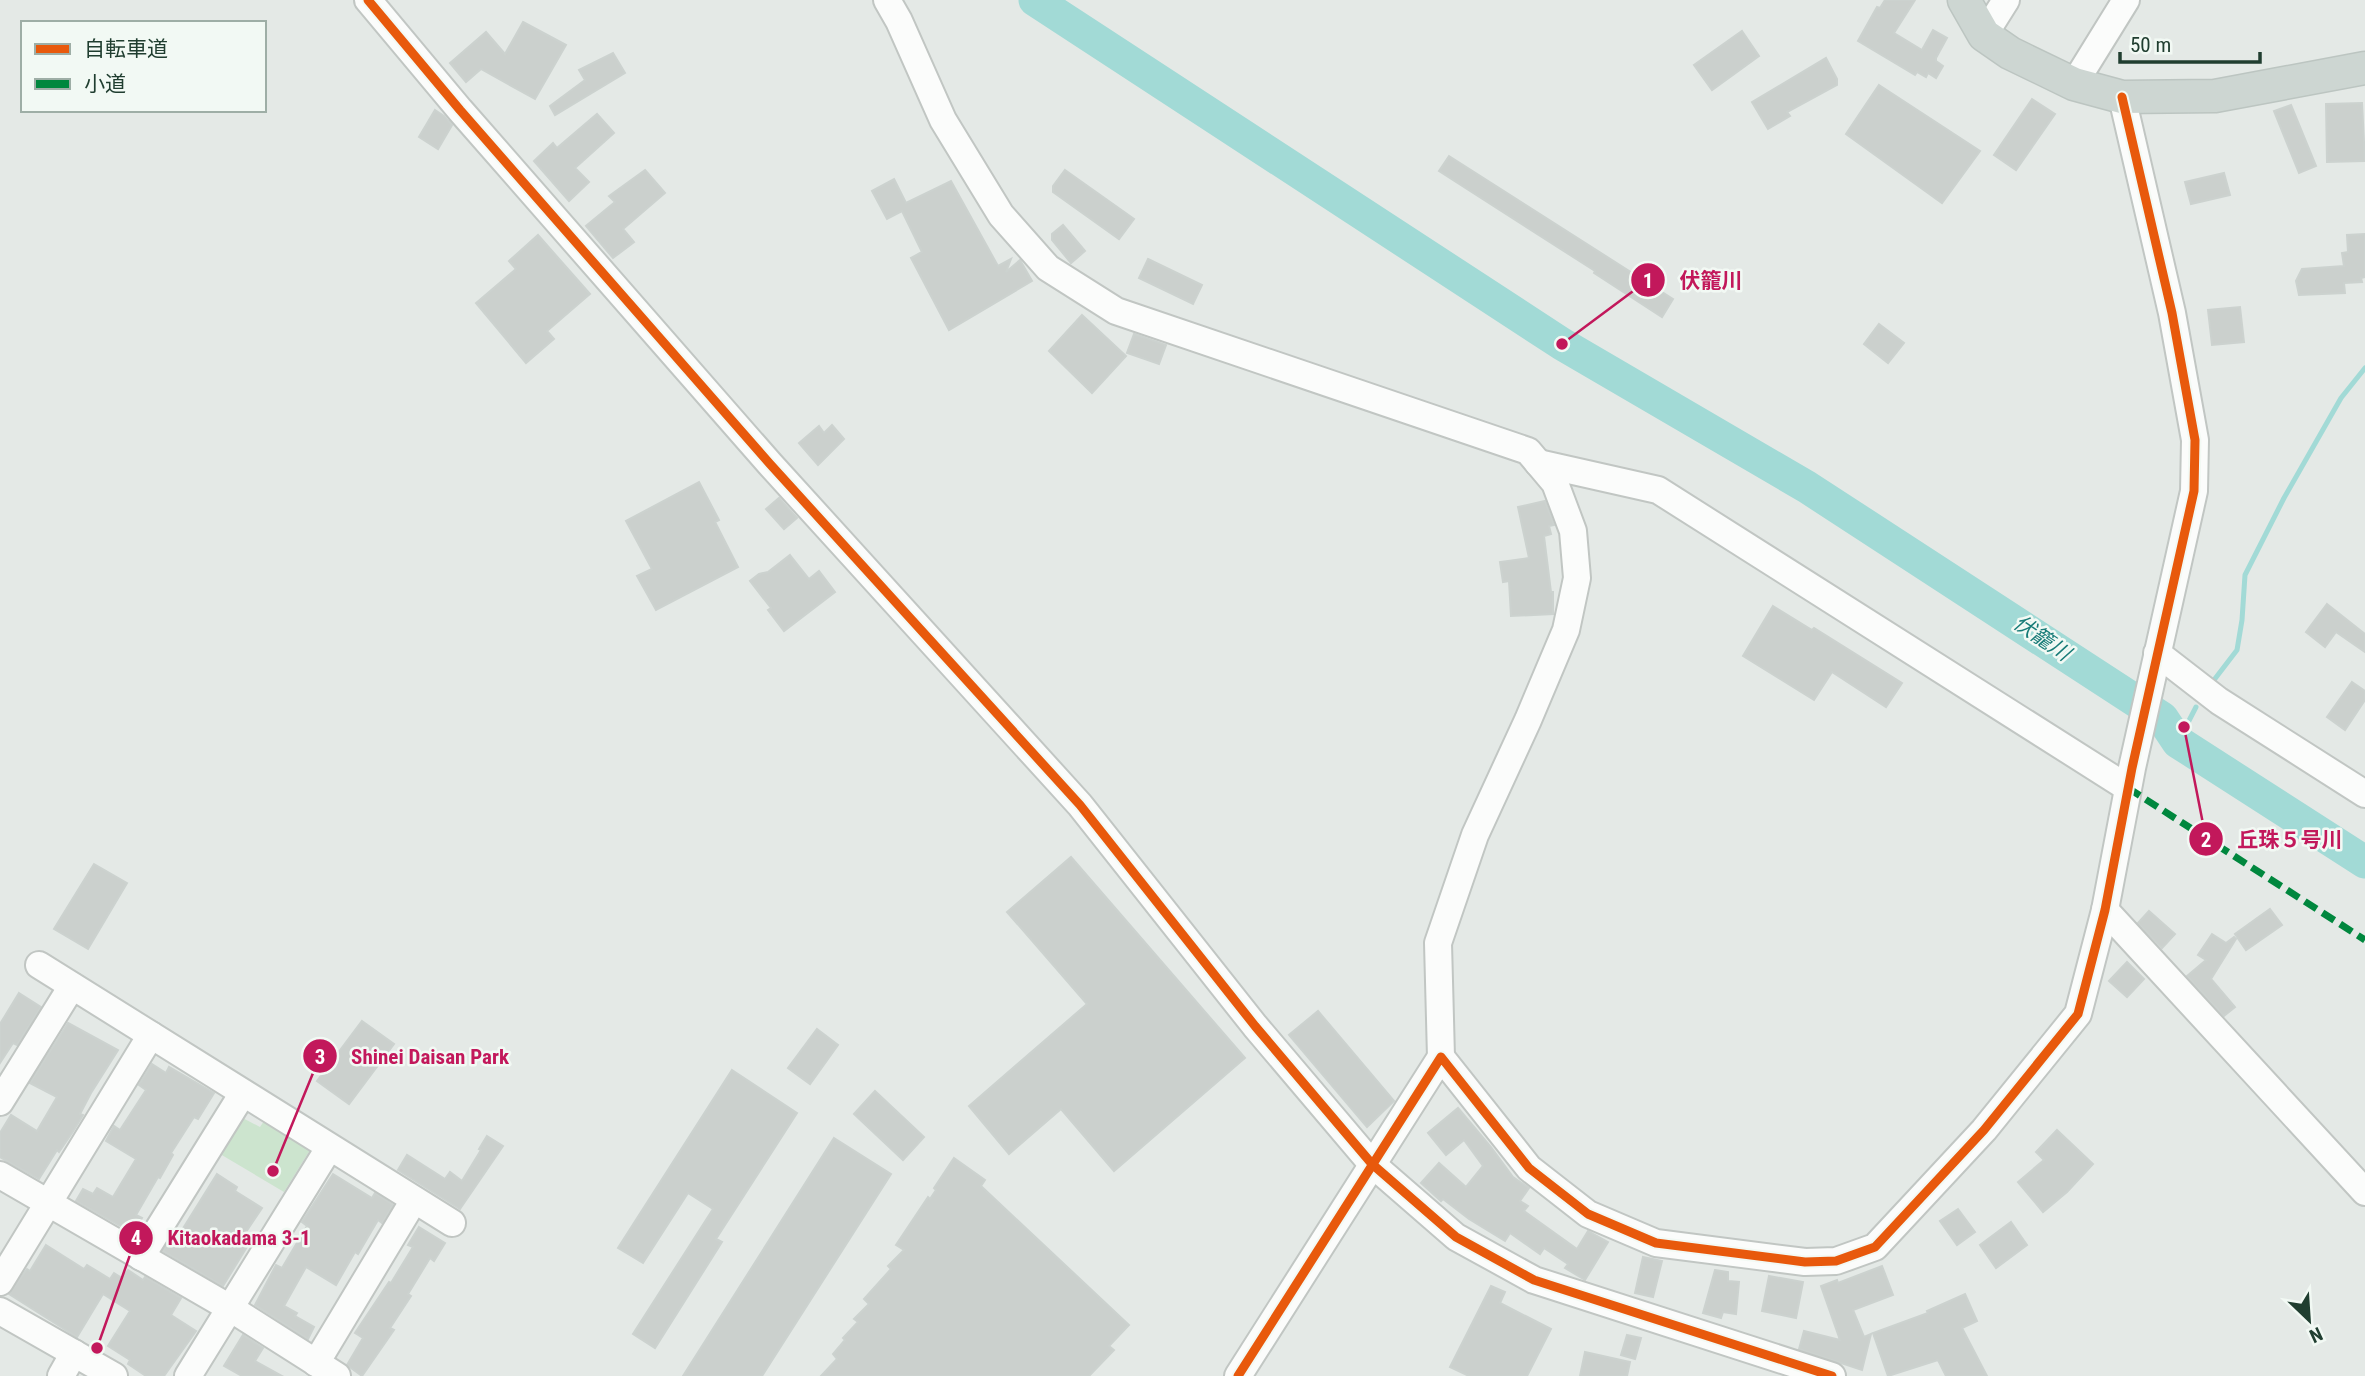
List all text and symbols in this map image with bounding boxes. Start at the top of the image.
legend [21,21,266,112]
scale bar [2120,21,2260,65]
text: 50 m [2130,33,2171,57]
text: 自転車道 [84,37,168,61]
text: 小道 [84,72,126,96]
callout: 伏籠川 [1630,259,1756,301]
text: 1 [1643,269,1653,293]
text: 伏籠川 [1680,269,1743,293]
water label: 伏籠川 [2009,610,2076,667]
callout: 丘珠５号川 [2188,818,2356,860]
text: 2 [2201,828,2211,852]
text: 丘珠５号川 [2238,828,2343,852]
callout: Shinei Daisan Park [302,1035,523,1077]
text: 3 [315,1045,325,1069]
text: Shinei Daisan Park [351,1045,510,1069]
callout: Kitaokadama 3-1 [118,1217,324,1259]
text: 4 [131,1226,141,1250]
text: Kitaokadama 3-1 [167,1226,311,1250]
north arrow [2274,1285,2344,1355]
text: N [2306,1322,2326,1348]

